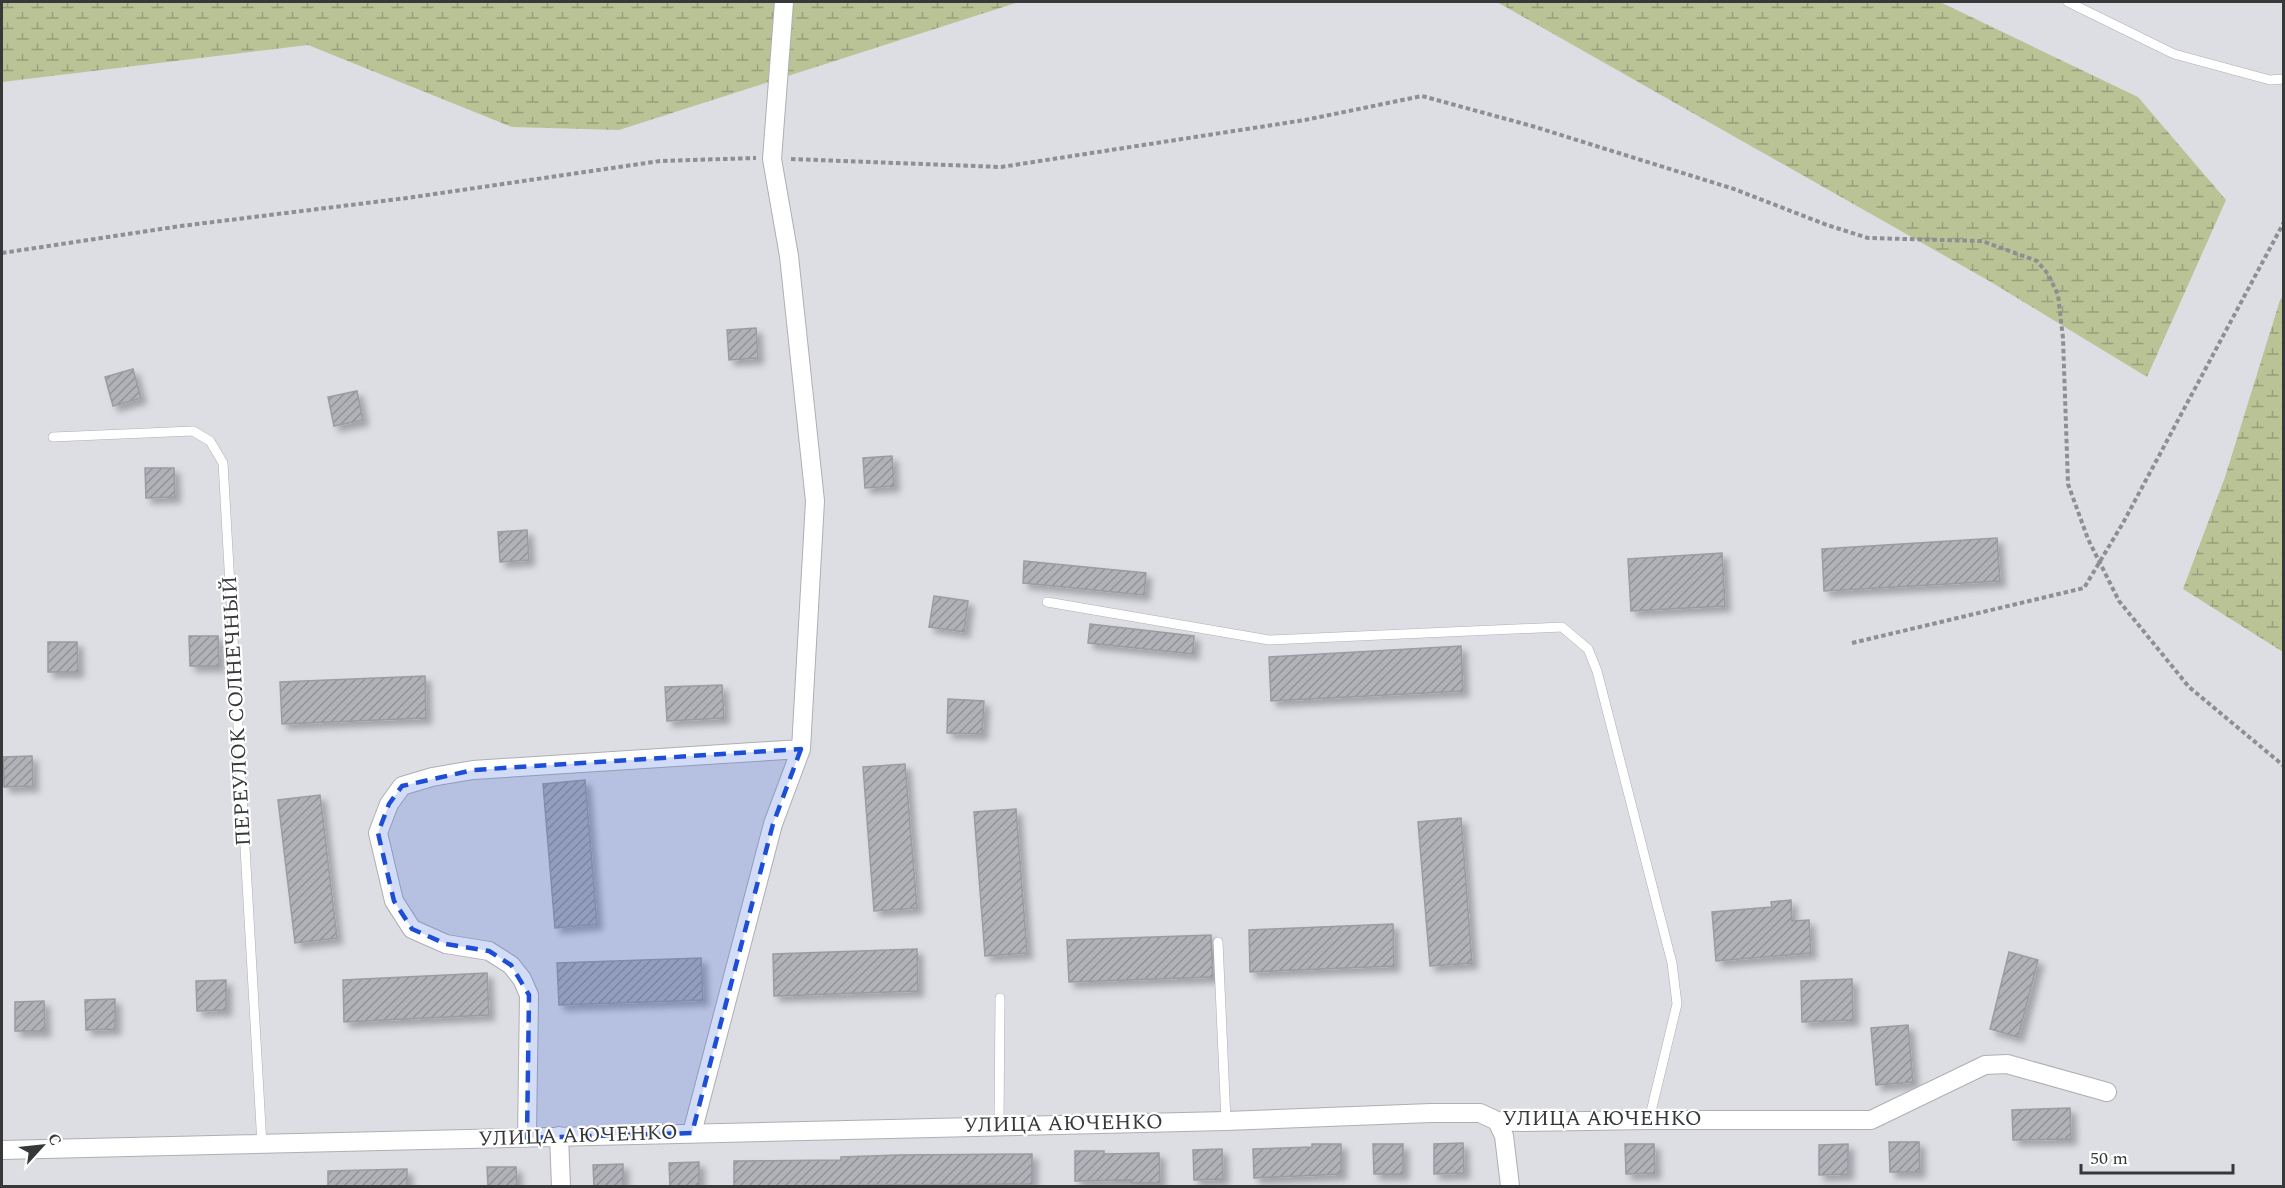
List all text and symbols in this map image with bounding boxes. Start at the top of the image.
street label: ПЕРЕУЛОК СОЛНЕЧНЫЙ [214,575,260,847]
street label: УЛИЦА АЮЧЕНКО [1502,1103,1702,1135]
street label: УЛИЦА АЮЧЕНКО [963,1106,1163,1142]
north arrow [12,1116,72,1176]
street label: УЛИЦА АЮЧЕНКО [478,1117,678,1155]
text: С [41,1129,68,1150]
scale bar [2081,1137,2232,1175]
text: 50 m [2090,1145,2128,1172]

